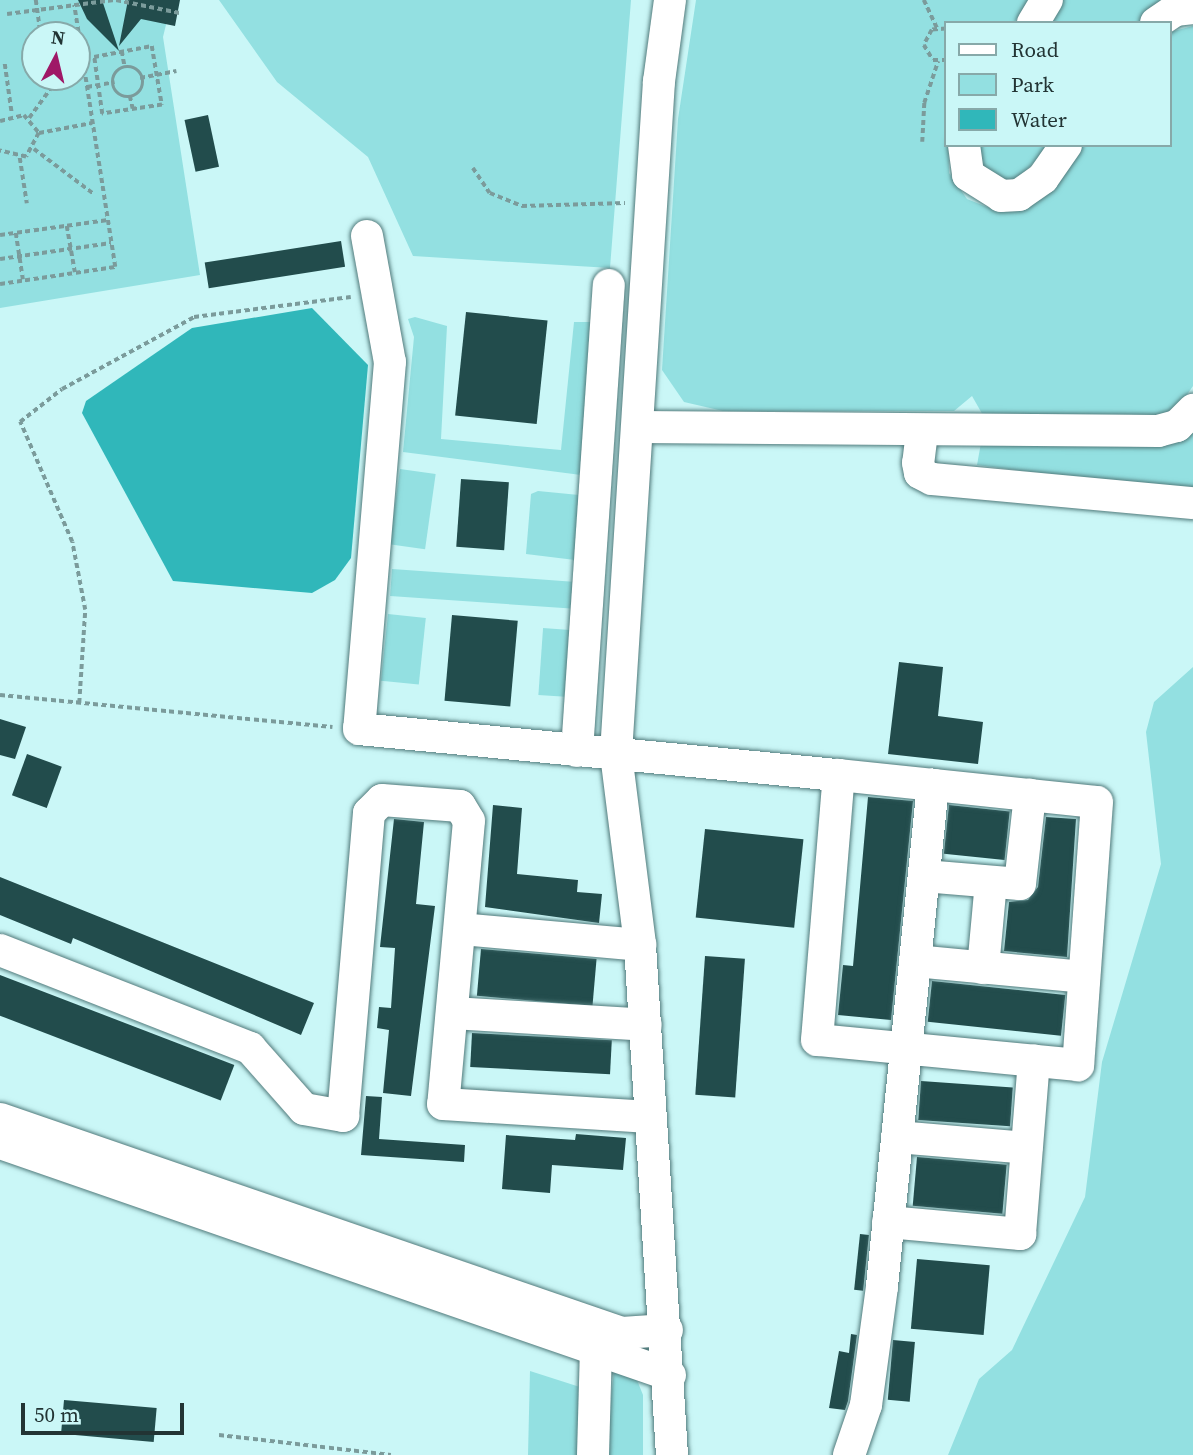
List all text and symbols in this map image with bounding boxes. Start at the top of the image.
north arrow [21,21,91,91]
legend [944,21,1172,147]
text: N [50,23,67,51]
text: Road [1011,35,1059,64]
text: Park [1011,70,1054,99]
text: Water [1011,105,1067,134]
scale bar [24,1388,187,1432]
text: 50 m [34,1400,79,1429]

